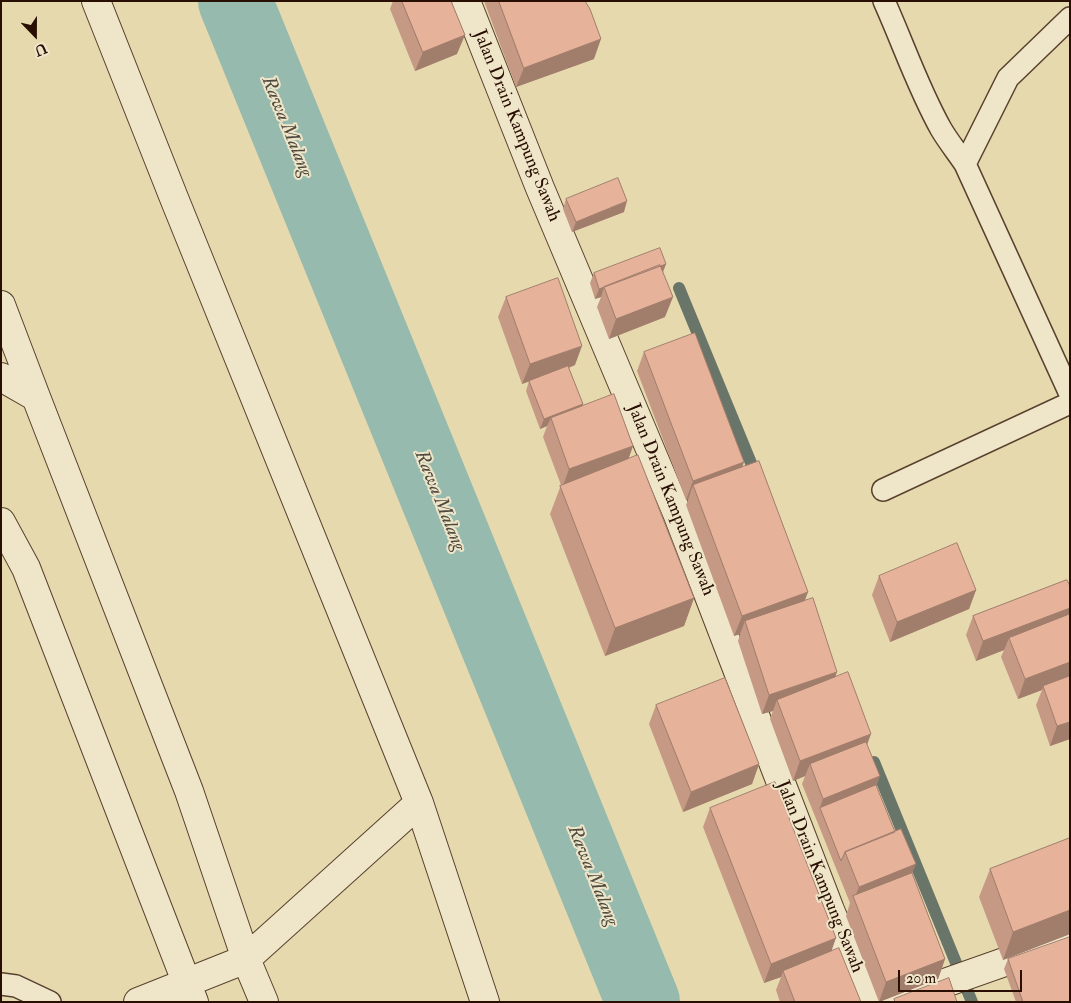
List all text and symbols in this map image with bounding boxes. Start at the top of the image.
north arrow [10,10,60,60]
street label: Jalan Drain Kampung Sawah [468,27,564,225]
text: U [32,39,49,59]
water label: Rawa Malang [256,73,316,181]
street label: Jalan Drain Kampung Sawah [622,401,718,599]
water label: Rawa Malang [409,447,469,555]
street label: Jalan Drain Kampung Sawah [771,778,867,976]
water label: Rawa Malang [562,822,622,930]
scale bar [901,960,1025,992]
text: 20 m [906,969,936,988]

